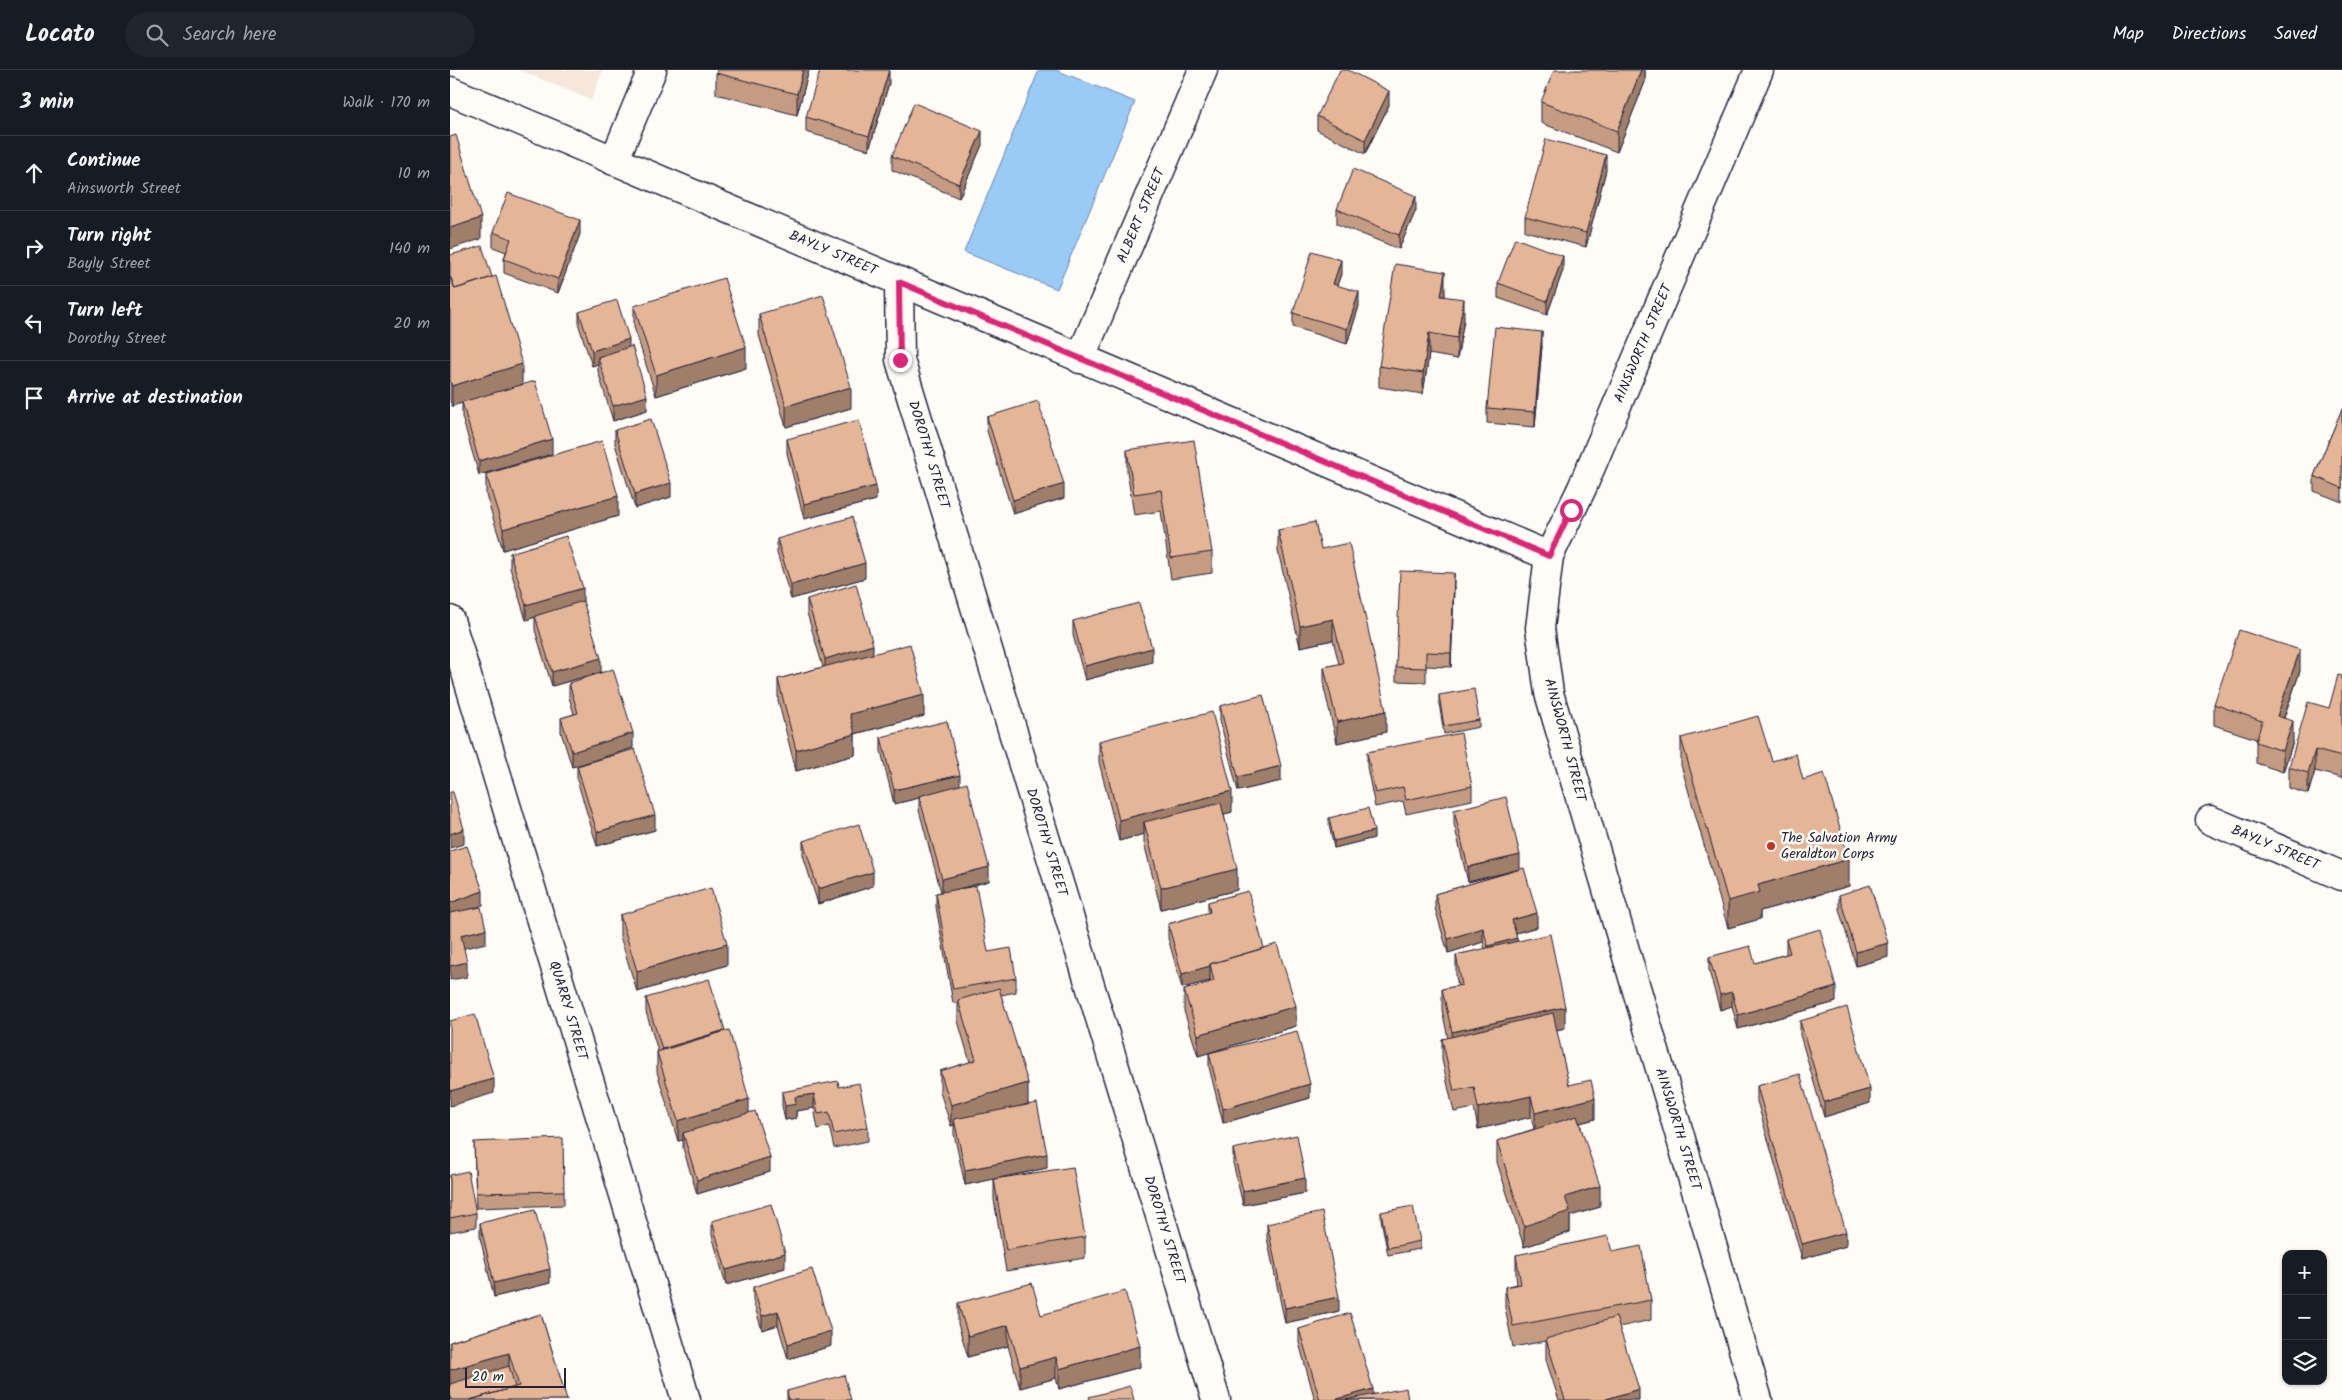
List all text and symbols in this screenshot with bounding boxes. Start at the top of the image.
search box [125,12,475,57]
text: Locato [25,15,95,54]
text: Search here [183,20,276,50]
text: Map [2112,20,2144,49]
text: Directions [2172,20,2246,49]
text: Saved [2274,20,2317,49]
icon: search [143,21,171,49]
text: 3 min [20,86,74,119]
text: Walk · 170 m [342,90,430,115]
text: Continue [67,146,140,176]
icon: ahead [20,159,48,187]
text: 10 m [398,161,430,186]
street label: ALBERT STREET [1111,163,1172,267]
text: Ainsworth Street [67,176,181,201]
text: Turn right [67,221,152,251]
street label: BAYLY STREET [786,225,882,282]
icon: right [20,234,48,262]
text: 140 m [389,236,430,261]
text: Bayly Street [67,251,151,276]
street label: AINSWORTH STREET [1608,279,1679,406]
text: Turn left [67,296,142,326]
icon: left [20,309,48,337]
text: 20 m [394,311,430,336]
text: Dorothy Street [67,326,166,351]
route end [889,349,912,372]
text: Arrive at destination [67,383,243,413]
icon: arrive [20,384,48,412]
street label: DOROTHY STREET [902,398,956,513]
route start [1560,499,1583,522]
street label: AINSWORTH STREET [1538,676,1592,806]
street label: DOROTHY STREET [1020,785,1074,900]
street label: BAYLY STREET [2228,819,2324,877]
place label: The Salvation Army Geraldton Corps [1781,827,1897,865]
marker: The Salvation Army Geraldton Corps [1765,840,1777,852]
street label: QUARRY STREET [543,958,594,1064]
street label: AINSWORTH STREET [1649,1065,1708,1194]
street label: DOROTHY STREET [1137,1173,1192,1288]
map controls [2282,1250,2327,1385]
button: + [2282,1250,2327,1295]
button: − [2282,1295,2327,1340]
button: layers [2282,1340,2327,1385]
scale bar [465,1365,566,1388]
text: 20 m [472,1366,504,1388]

